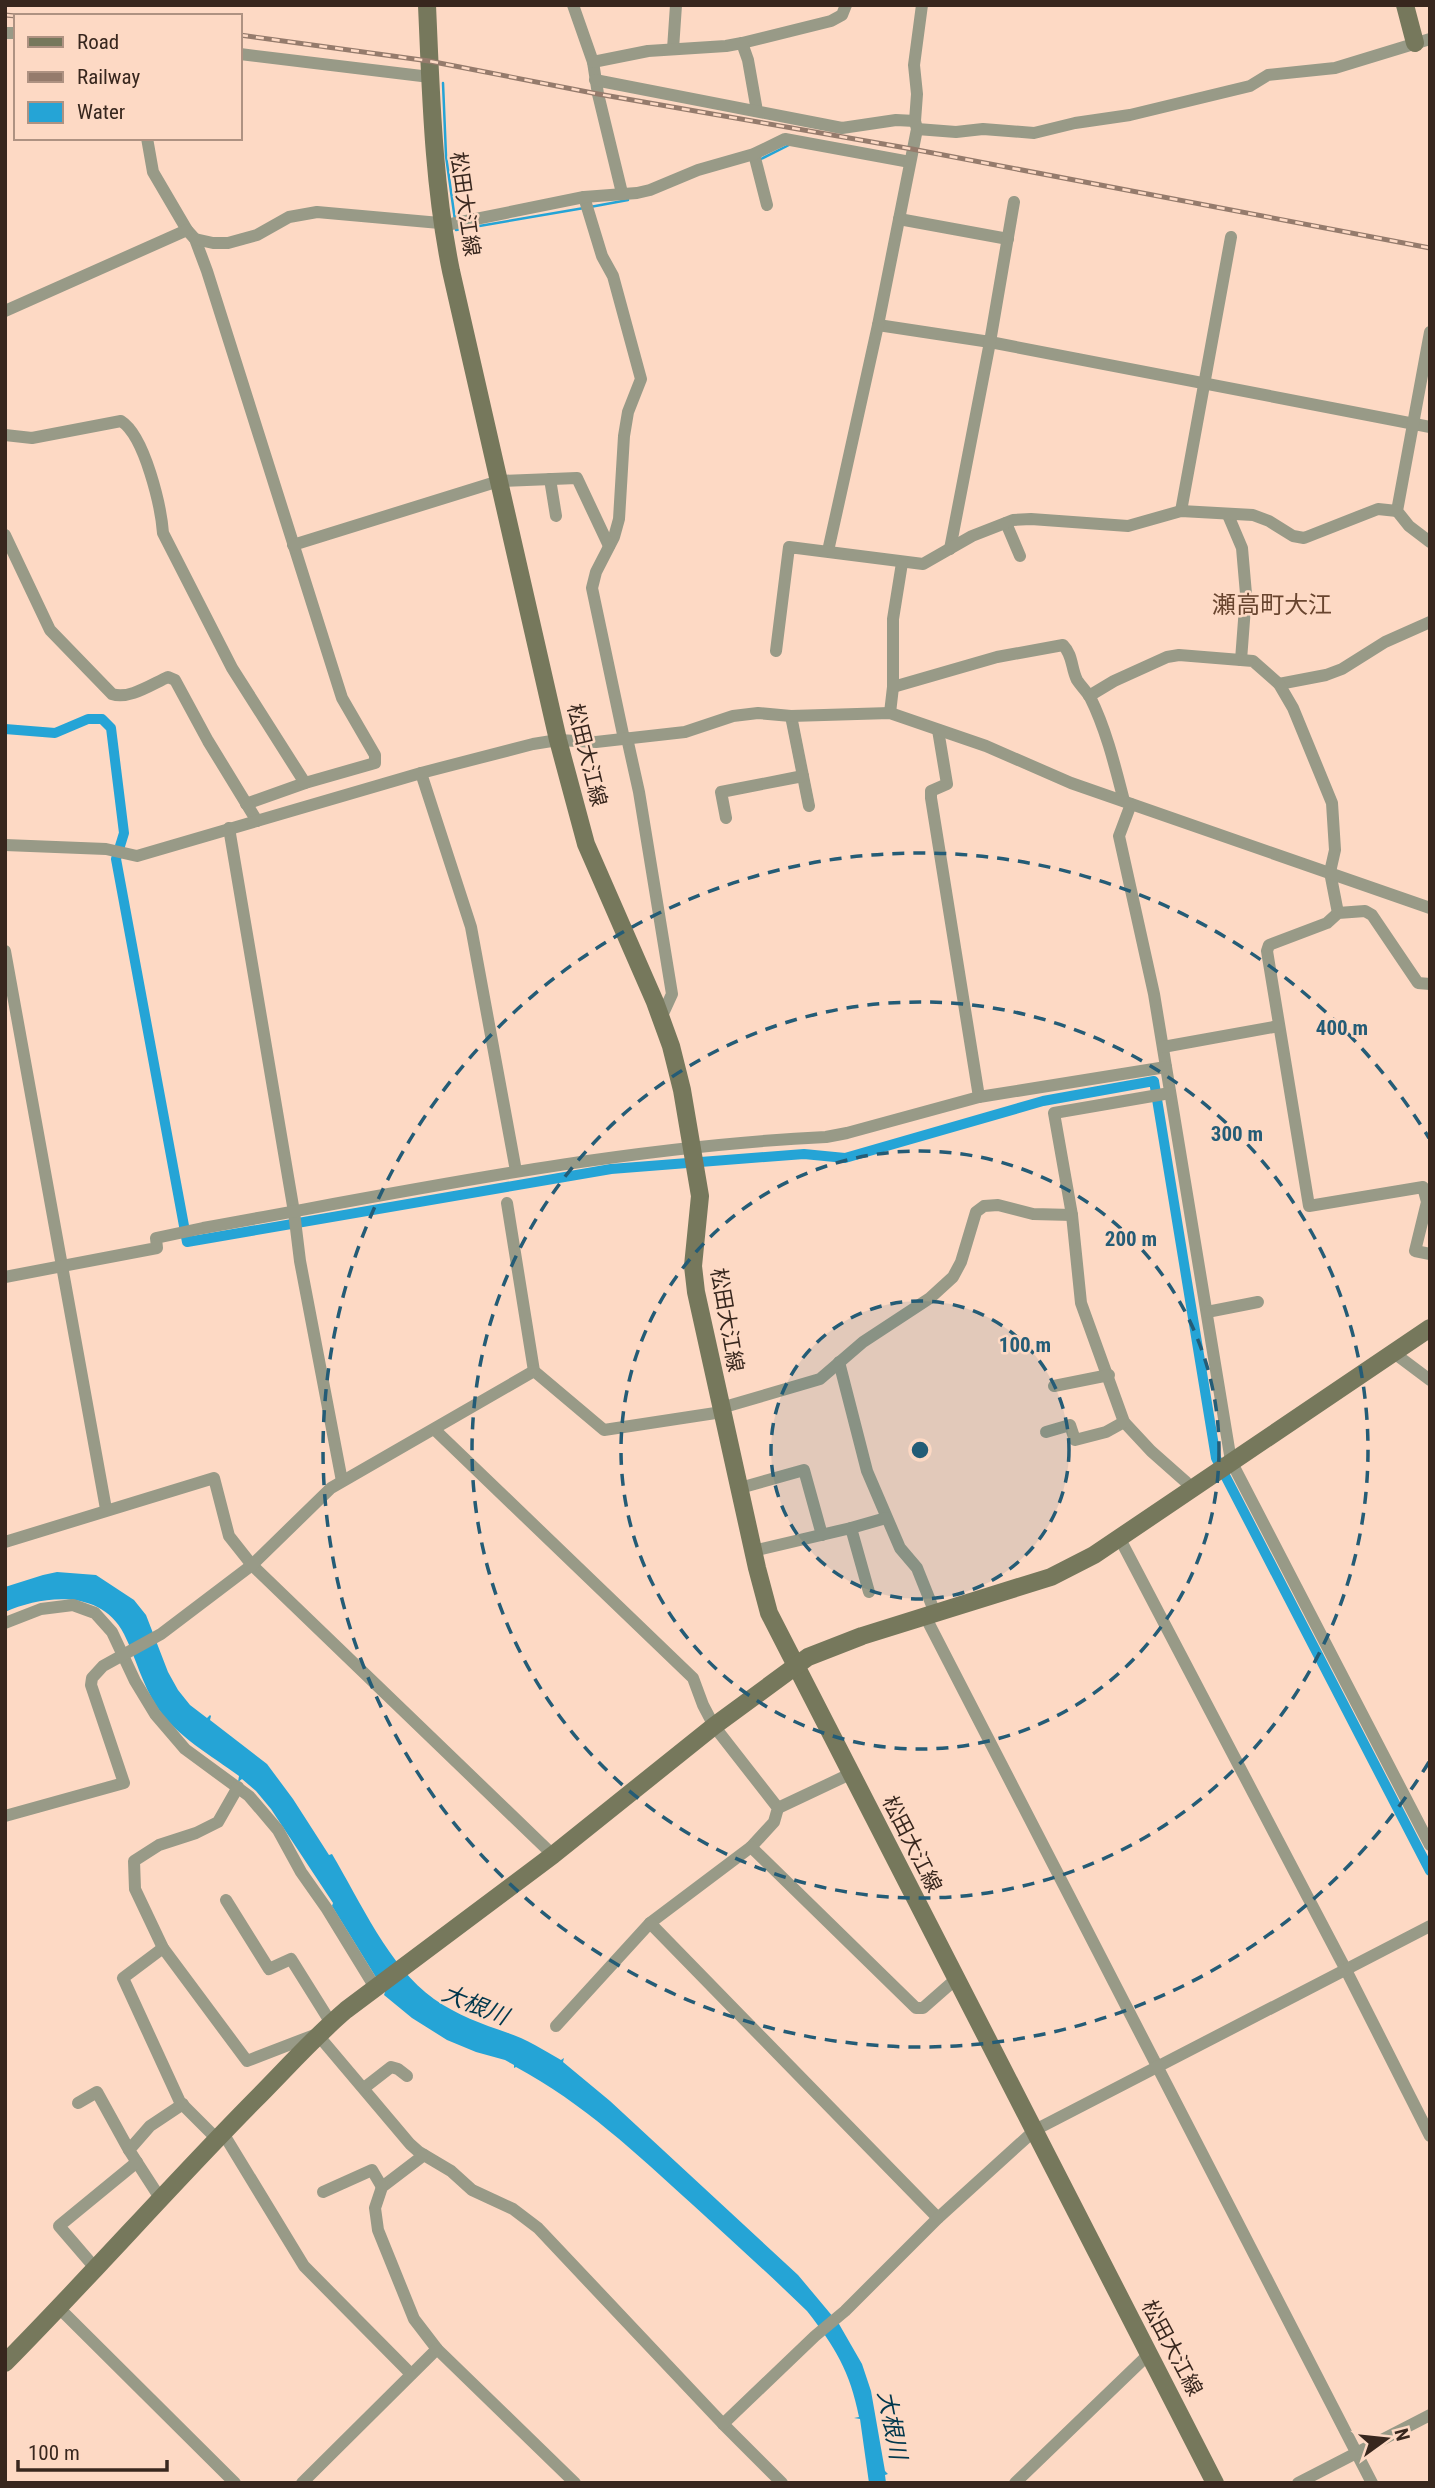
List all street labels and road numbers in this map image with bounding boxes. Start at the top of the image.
street label: 松田大江線 [446,150,484,258]
street label: 松田大江線 [563,701,611,809]
street label: 松田大江線 [706,1266,748,1374]
street label: 松田大江線 [877,1792,947,1896]
street label: 松田大江線 [1137,2296,1207,2400]

